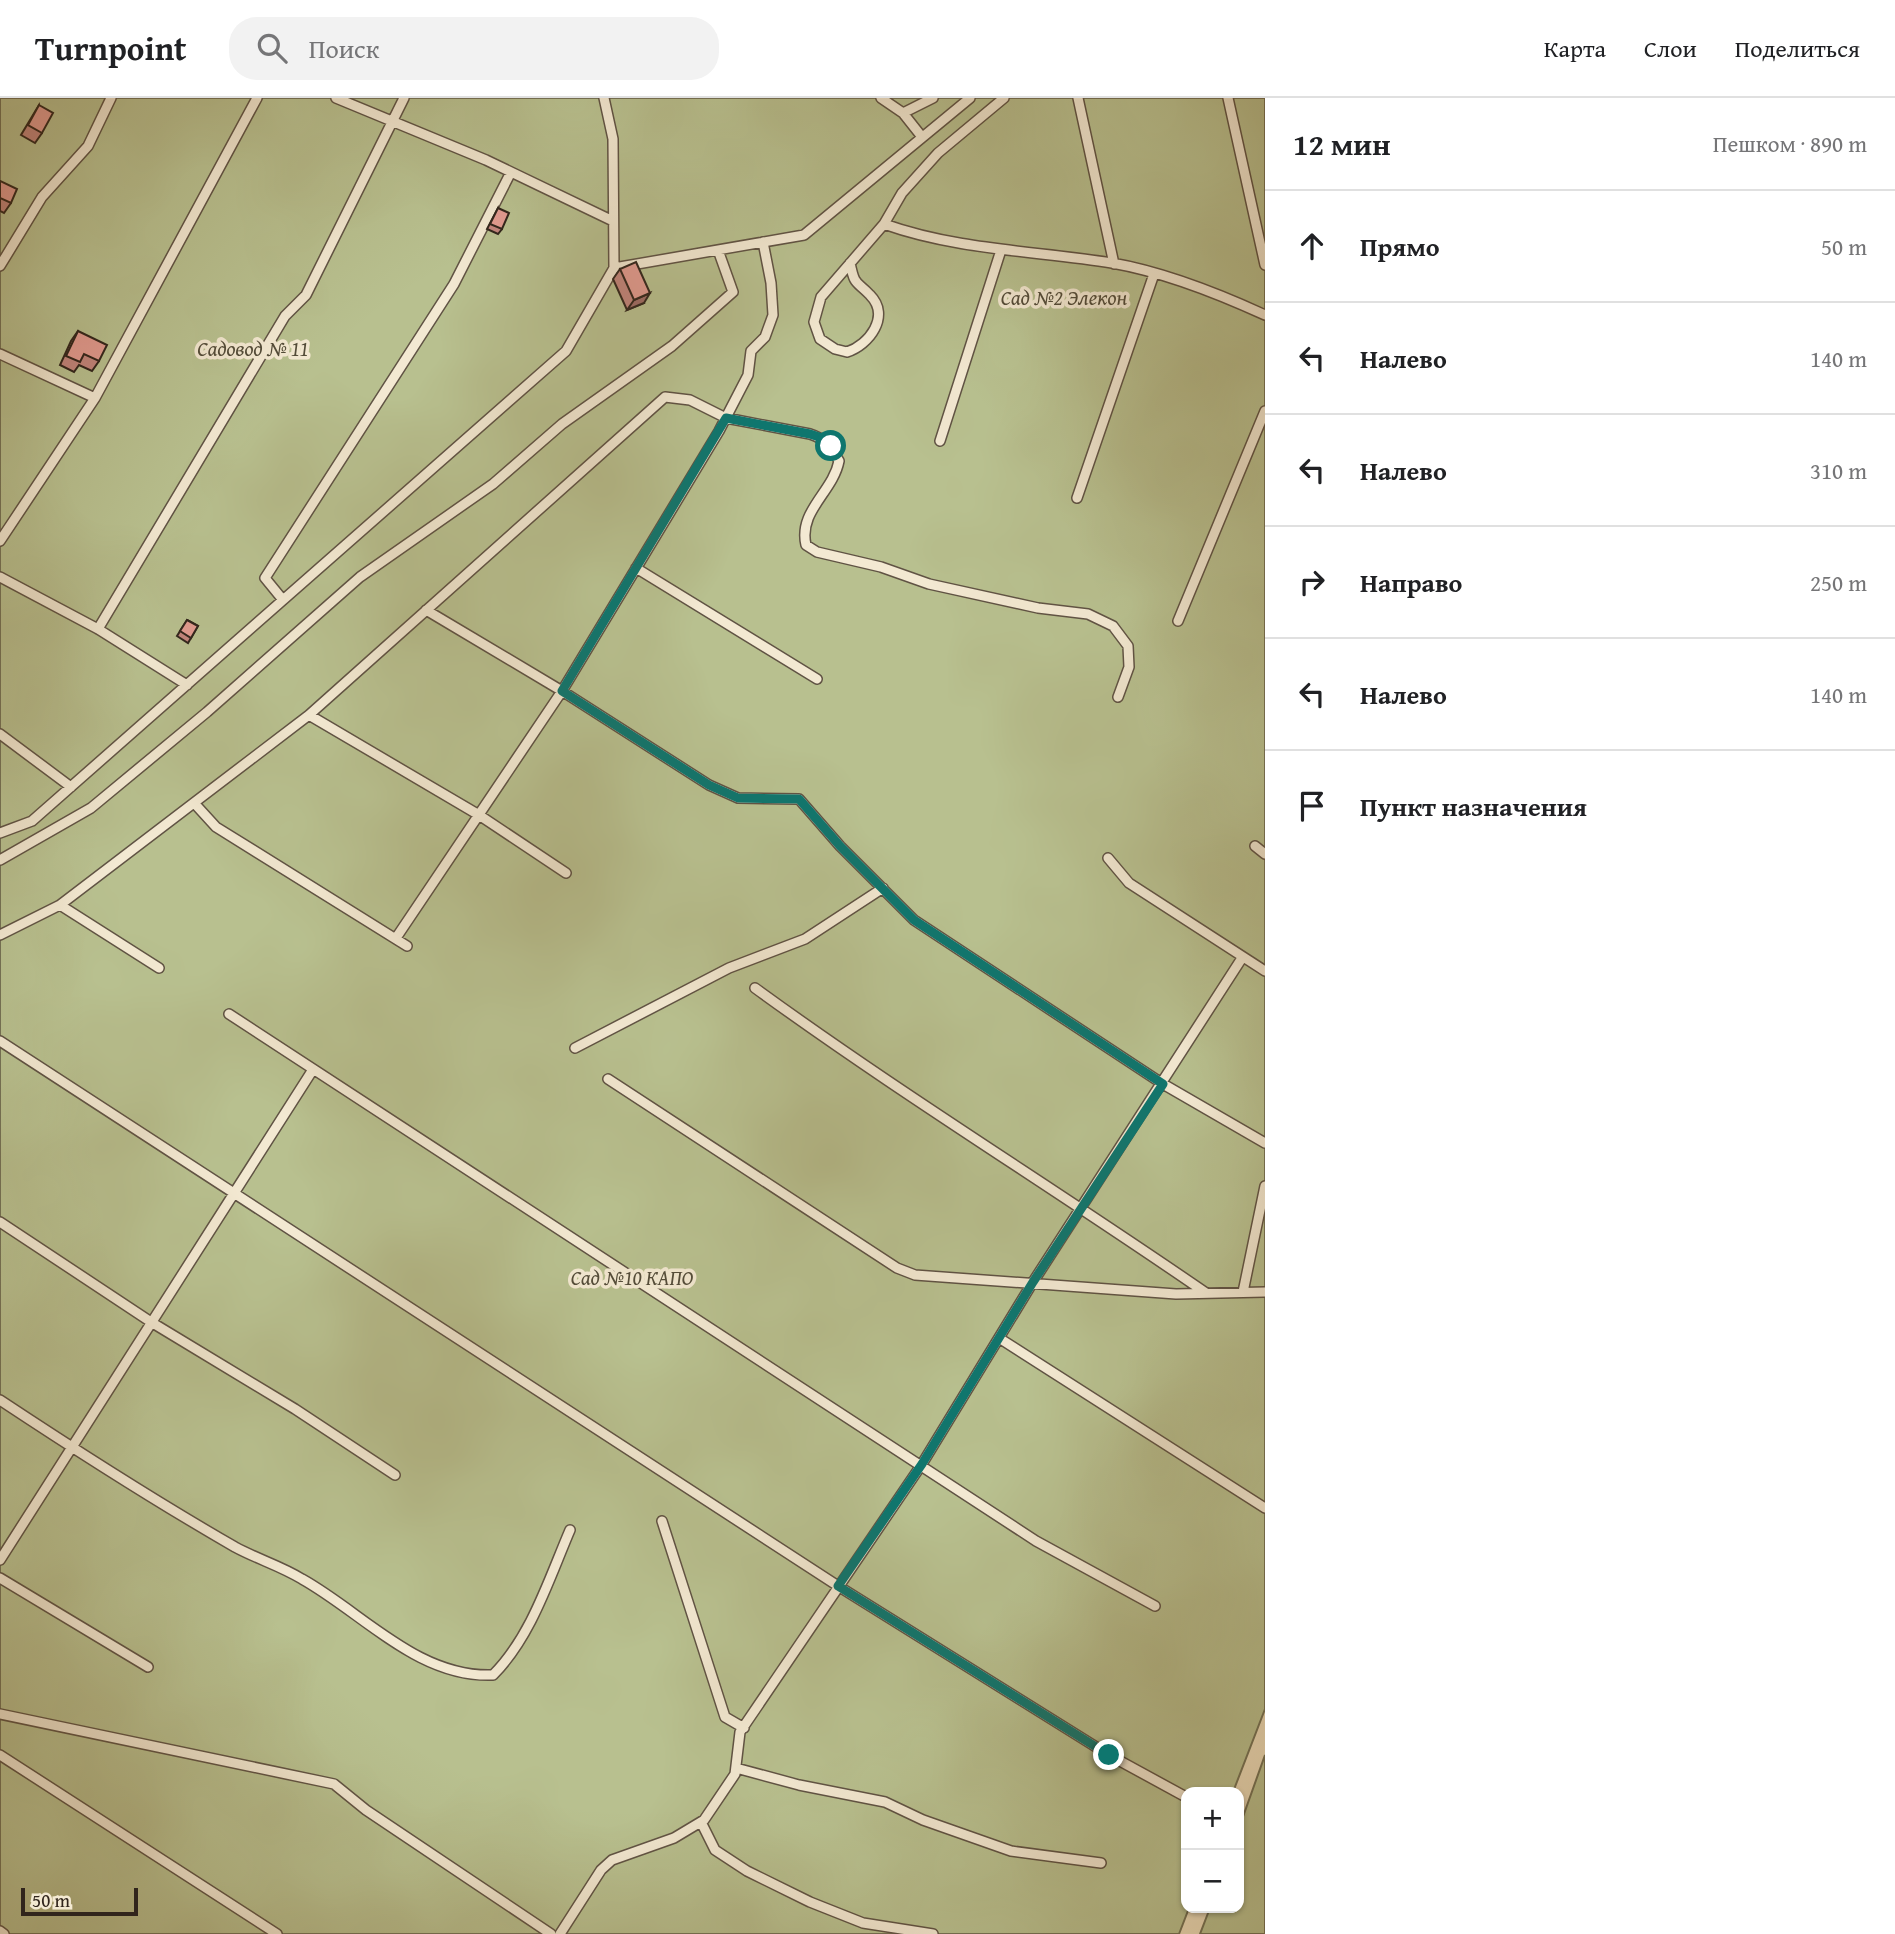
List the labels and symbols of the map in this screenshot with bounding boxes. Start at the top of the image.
park label: Сад №2 Элекон [1001,282,1128,313]
park label: Садовод № 11 [197,333,309,364]
route start [815,430,846,461]
park label: Сад №10 КАПО [571,1262,694,1293]
route end [1093,1739,1124,1770]
scale bar [21,1885,138,1917]

